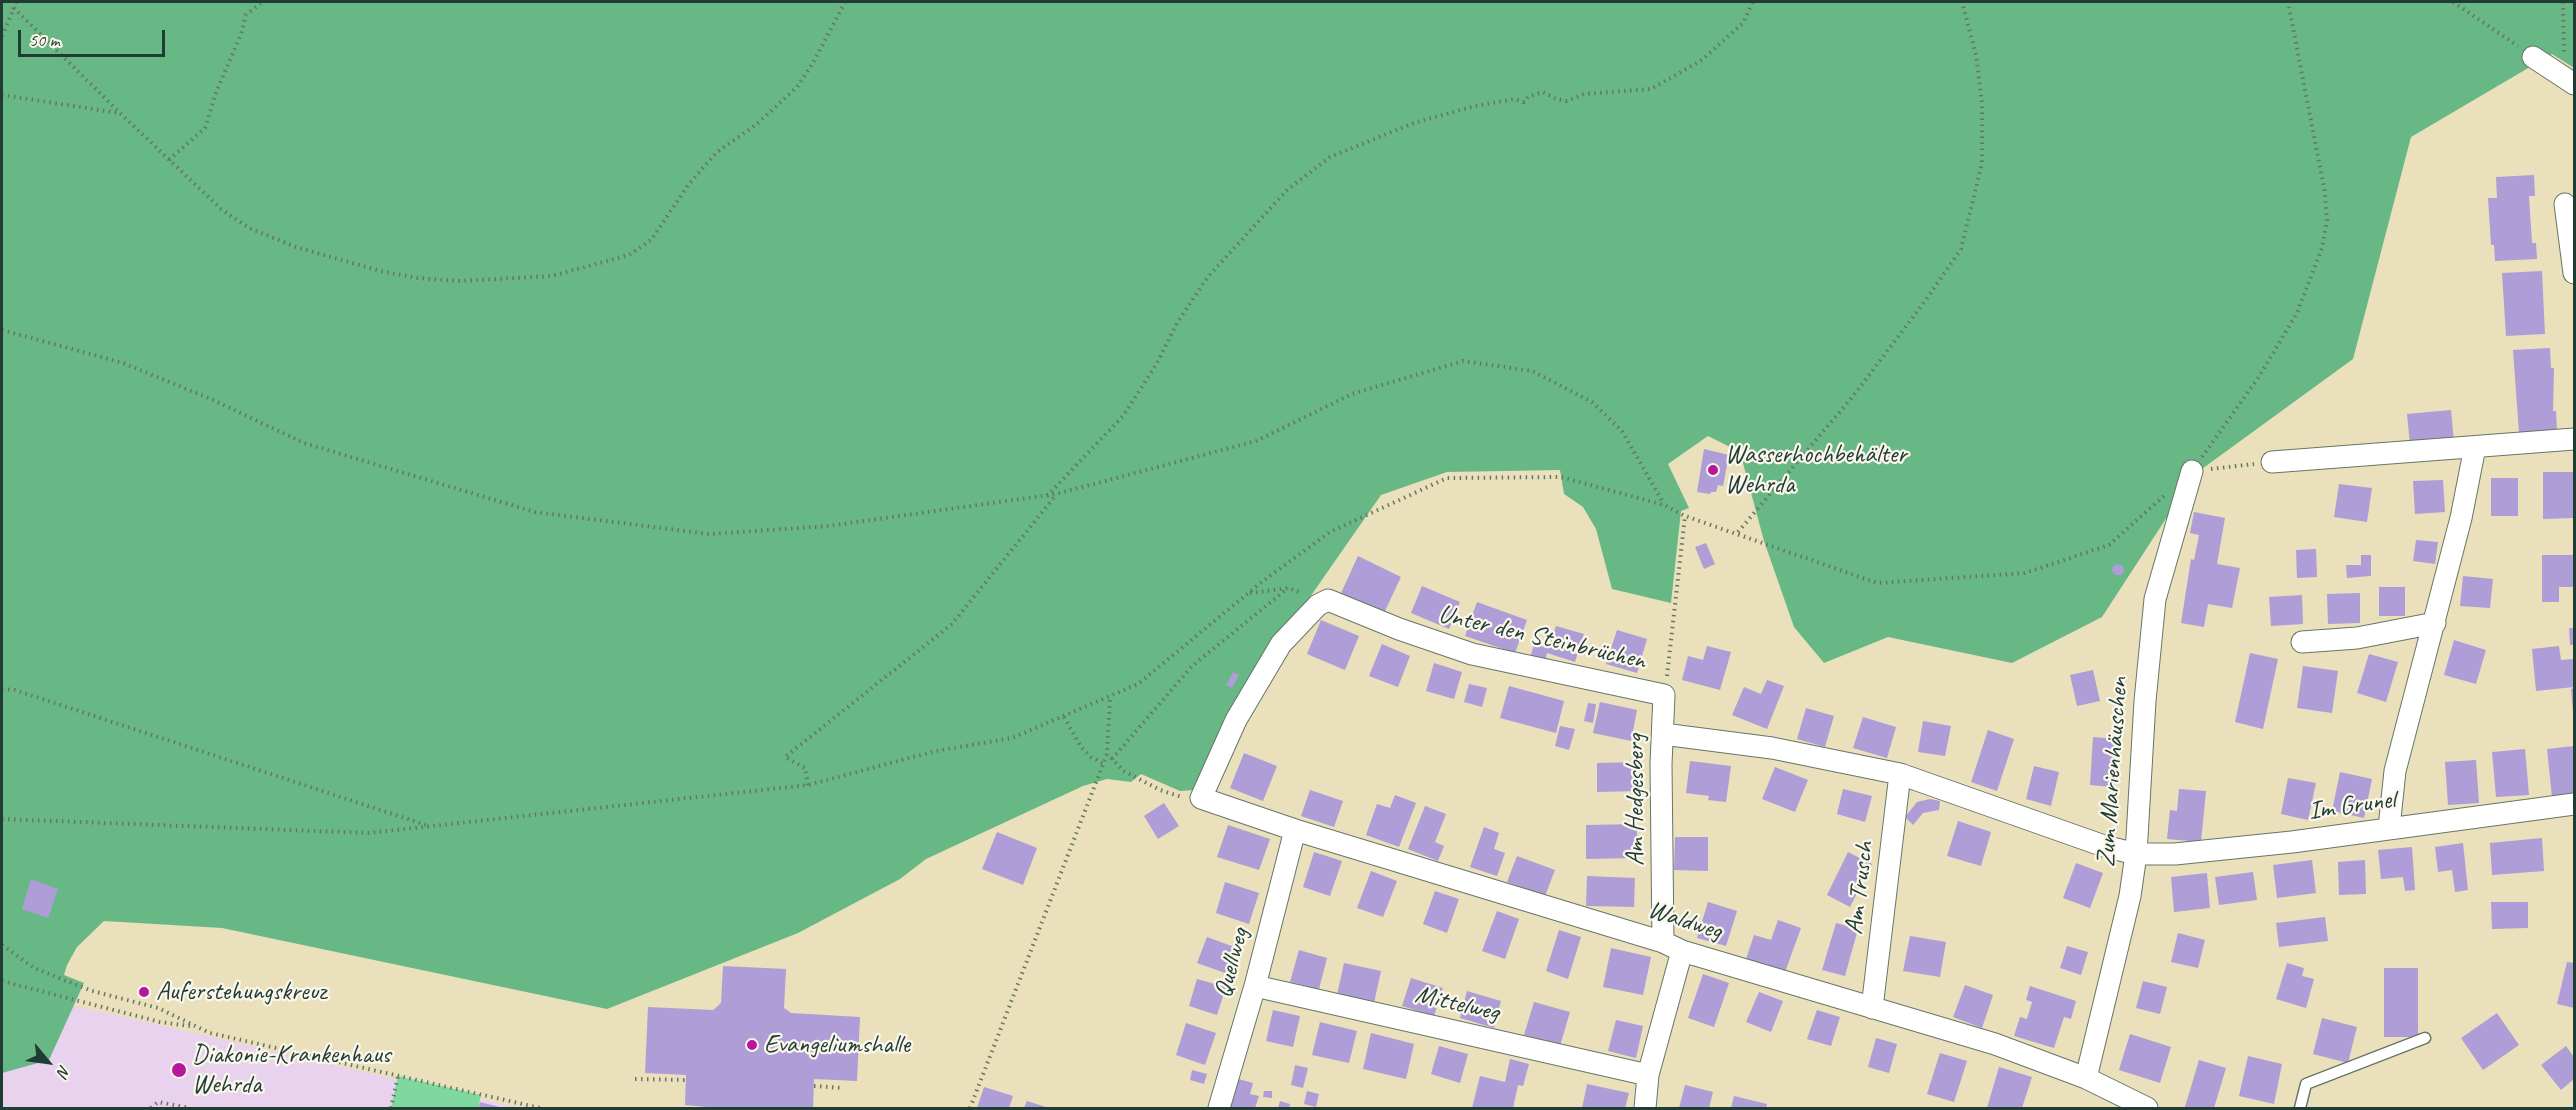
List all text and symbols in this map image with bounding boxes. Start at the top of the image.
scale bar [21,18,168,56]
text: 50 m [29,29,60,51]
place label: Wasserhochbehälter Wehrda [1725,439,1907,500]
marker: Wasserhochbehälter Wehrda [1706,463,1720,477]
street label: Unter den Steinbrüchen [1435,599,1649,677]
street label: Zum Marienhäuschen [2091,676,2135,868]
street label: Am Hedgesberg [1620,734,1652,866]
street label: Im Grunel [2307,784,2397,828]
street label: Am Trusch [1839,840,1881,936]
street label: Waldweg [1644,894,1726,948]
street label: Quellweg [1208,925,1256,1001]
place label: Auferstehungskreuz [156,976,326,1008]
street label: Mittelweg [1412,979,1502,1029]
marker: Auferstehungskreuz [137,985,151,999]
place label: Evangeliumshalle [764,1029,910,1061]
north arrow [18,1032,78,1092]
marker: Evangeliumshalle [745,1038,759,1052]
place label: Diakonie-Krankenhaus Wehrda [192,1039,391,1100]
marker: Diakonie-Krankenhaus Wehrda [170,1061,188,1079]
text: N [53,1062,75,1080]

